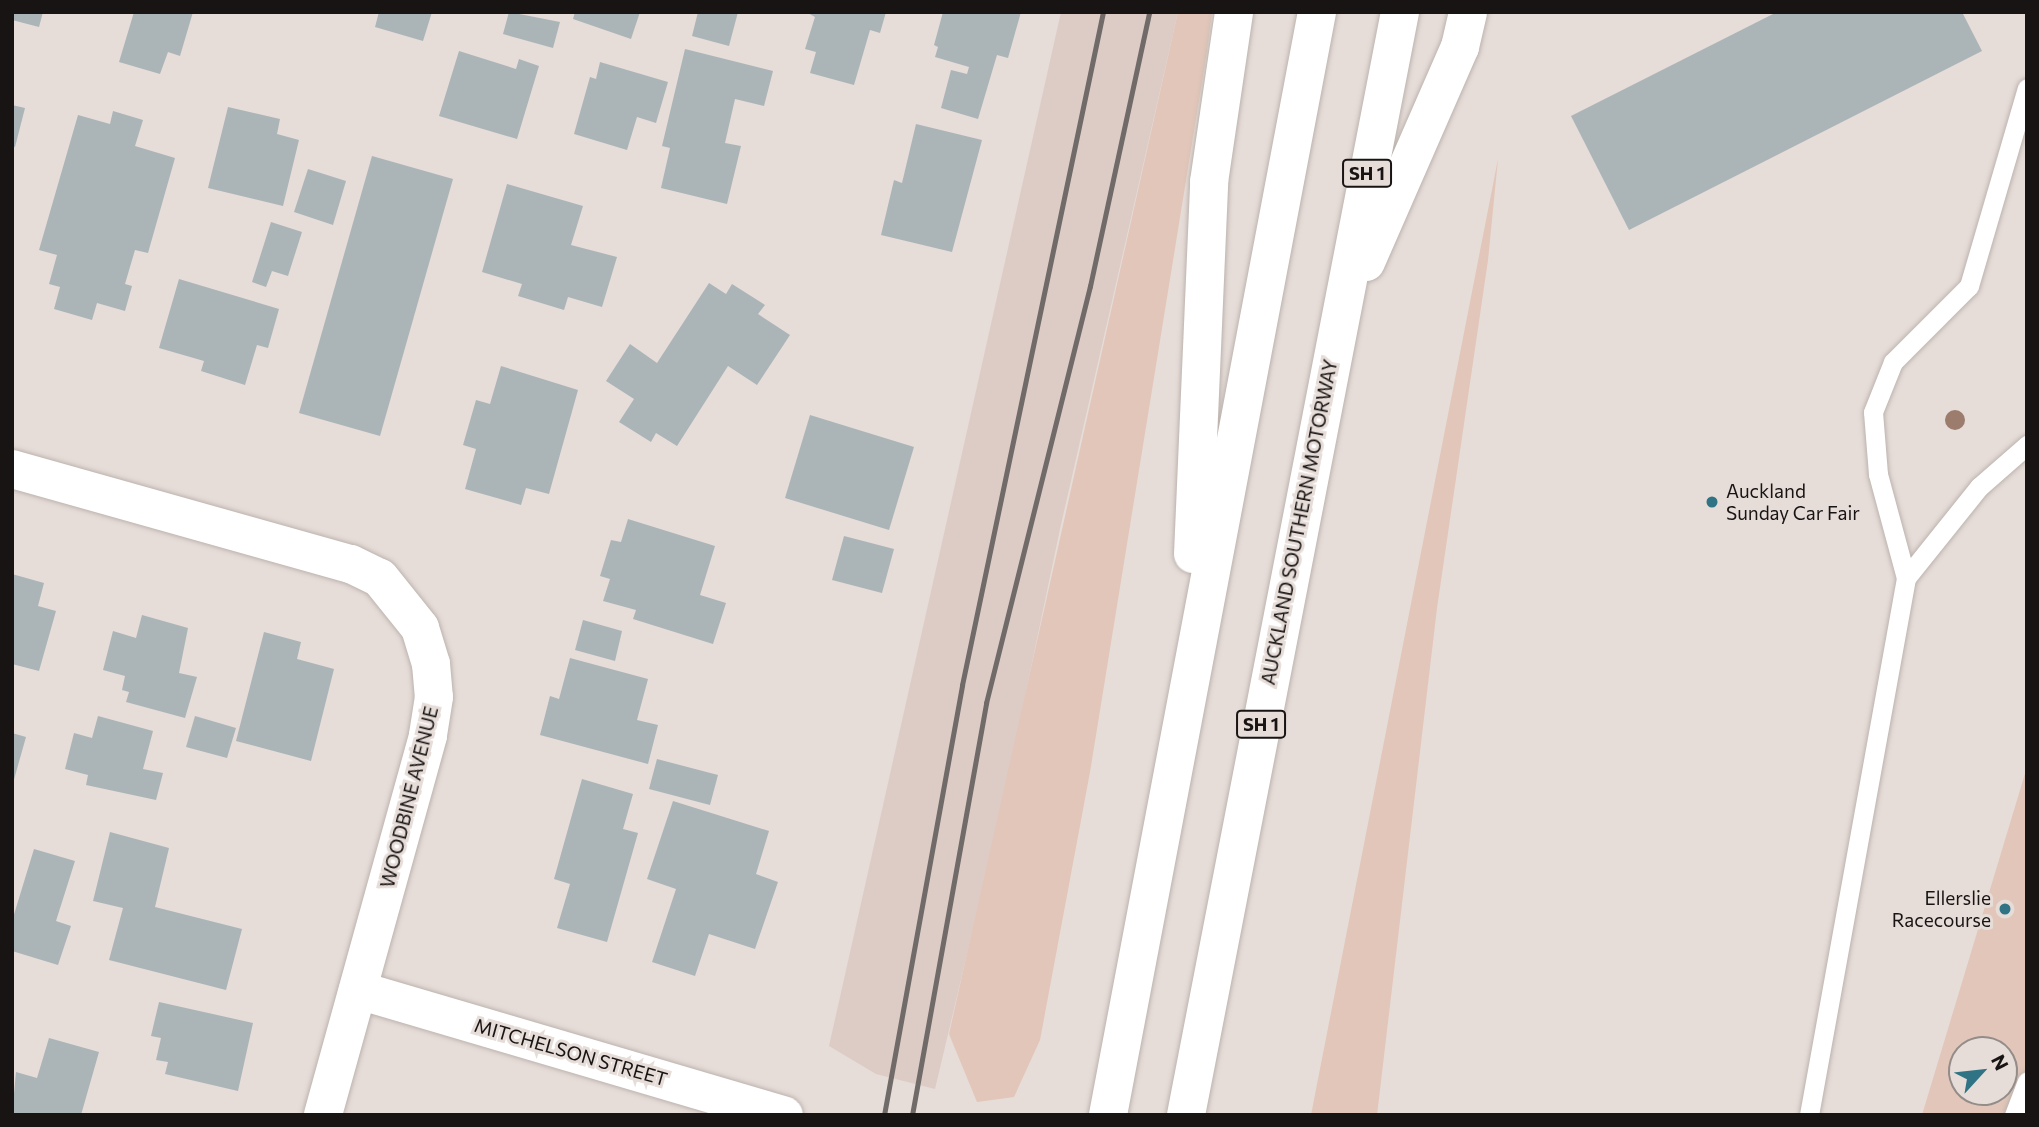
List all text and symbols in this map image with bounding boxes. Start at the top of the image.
road number: SH 1 [1341,158,1393,188]
street label: AUCKLAND SOUTHERN MOTORWAY [1256,357,1342,687]
place label: Auckland Sunday Car Fair [1726,480,1860,524]
marker: Auckland Sunday Car Fair [1704,494,1720,510]
street label: WOODBINE AVENUE [375,704,443,890]
road number: SH 1 [1235,710,1287,738]
place label: Ellerslie Racecourse [1892,887,1991,931]
marker: Ellerslie Racecourse [1997,901,2013,917]
street label: MITCHELSON STREET [472,1014,670,1090]
north arrow [1948,1036,2018,1106]
text: N [1987,1051,2014,1074]

